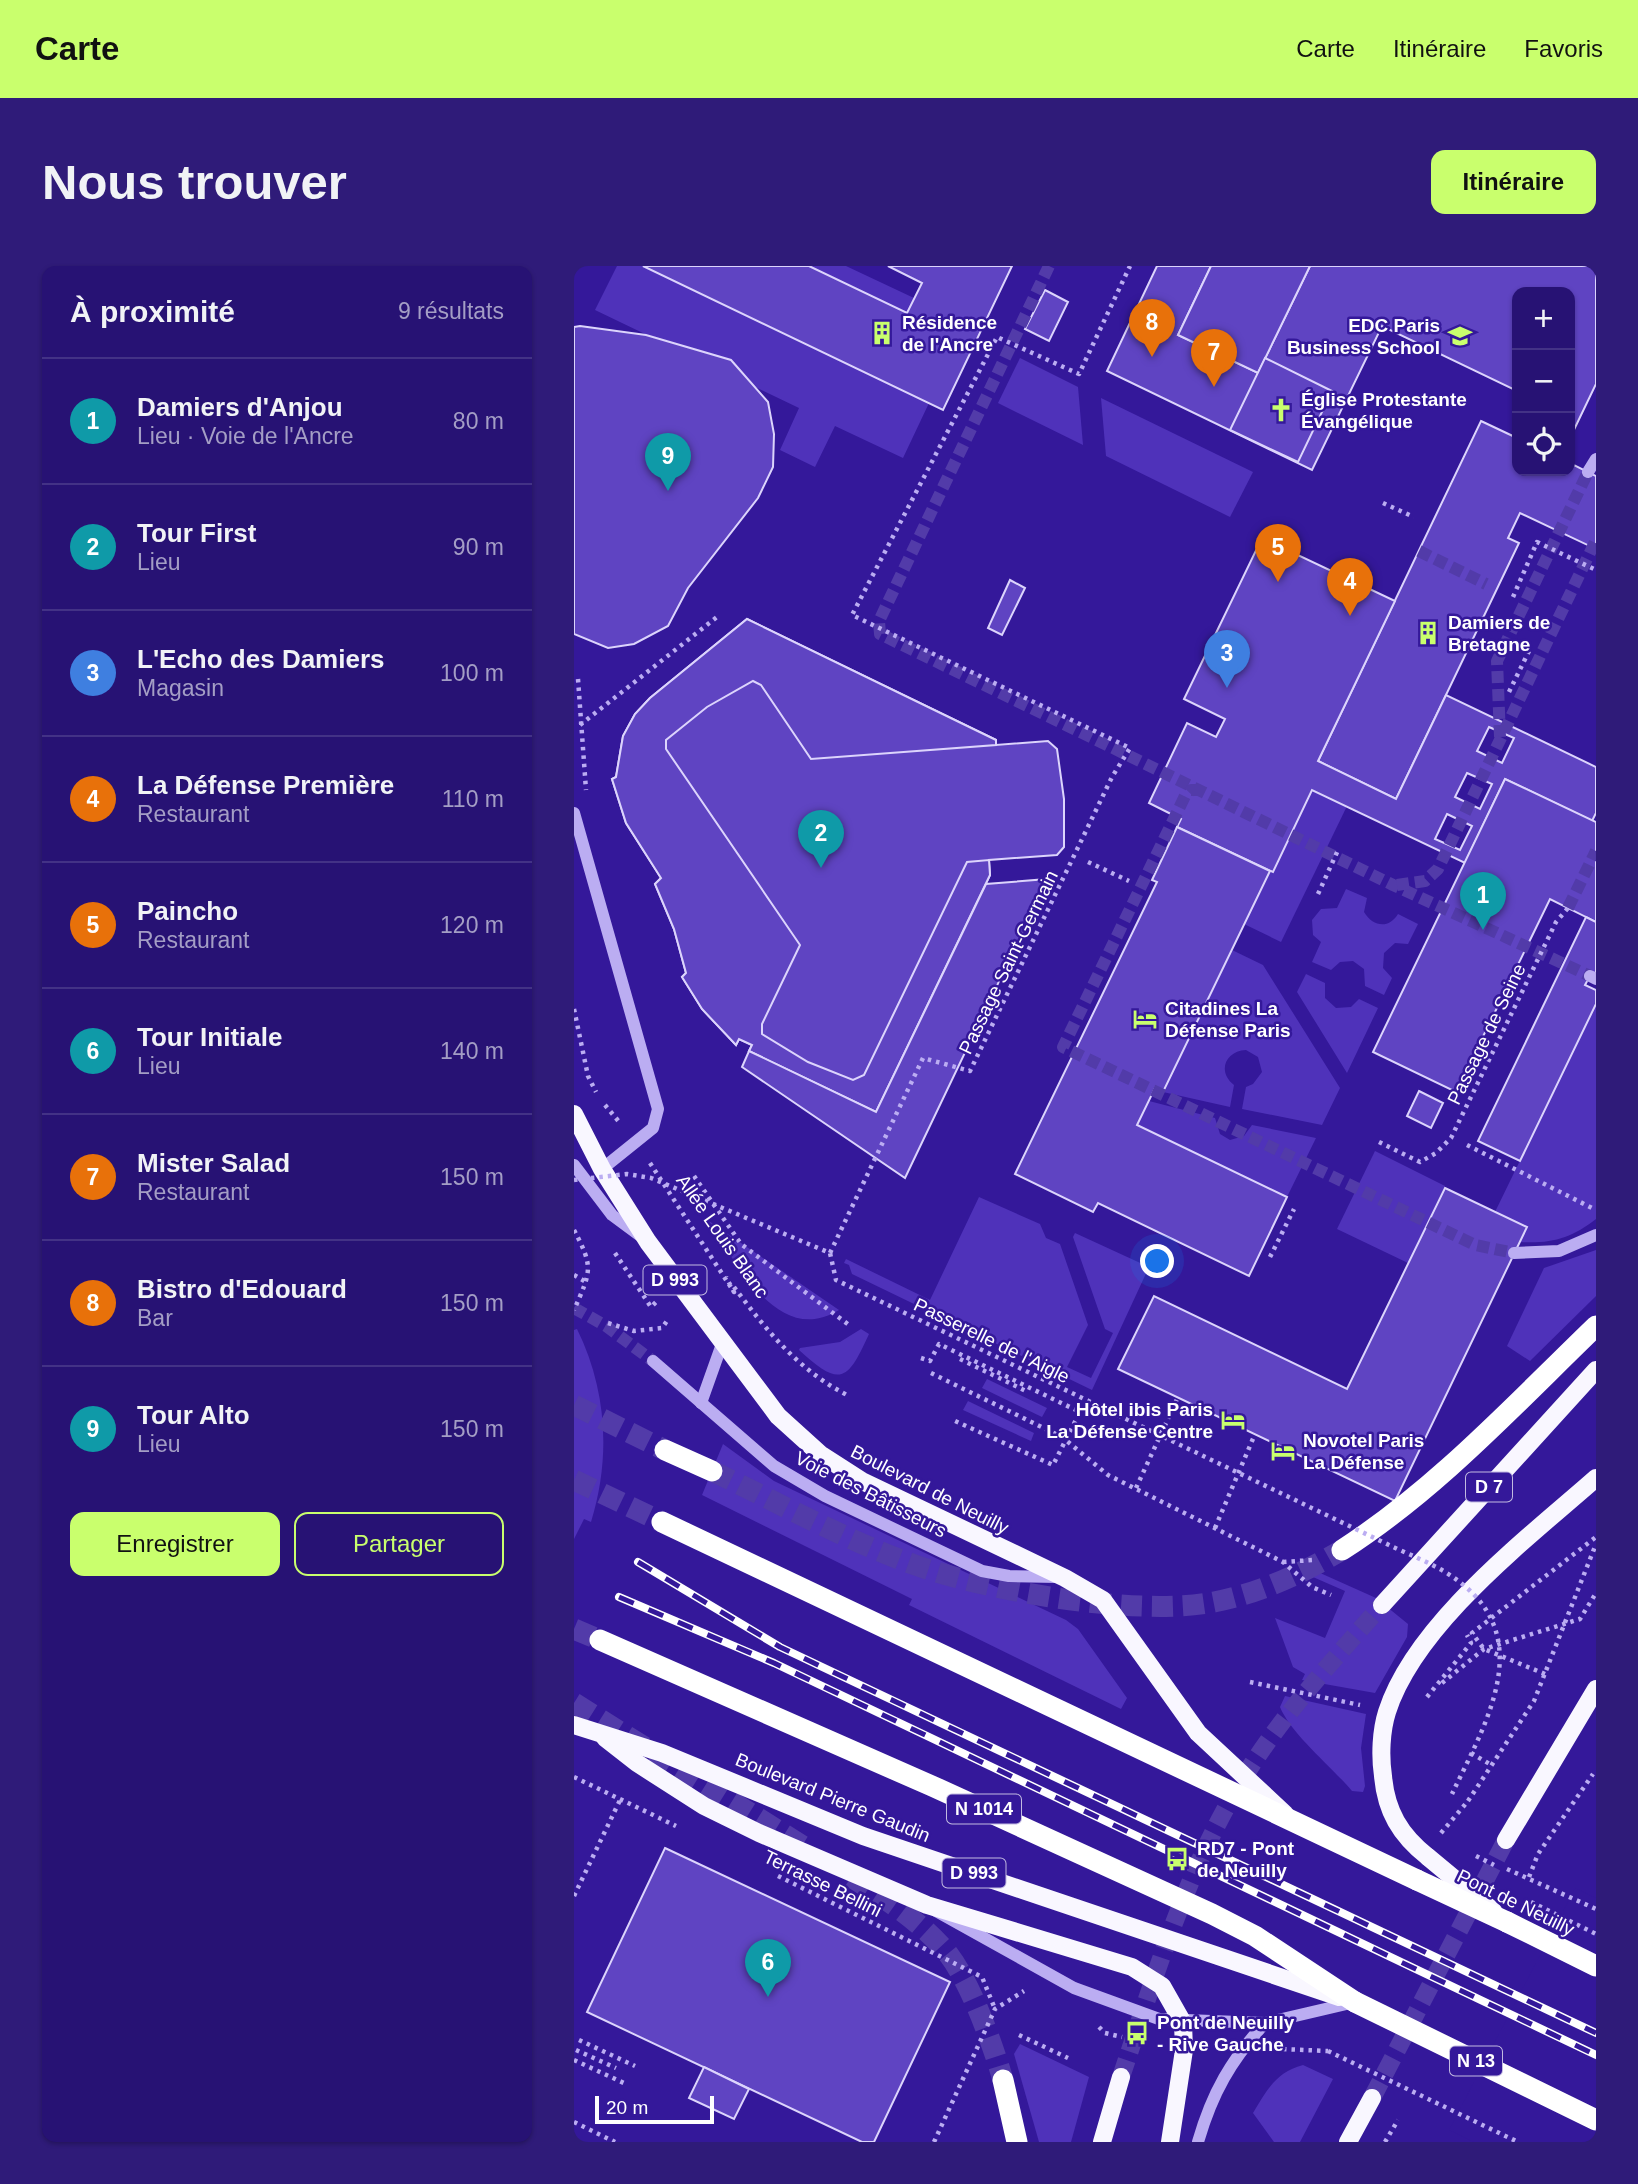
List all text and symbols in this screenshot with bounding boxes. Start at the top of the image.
text: Carte [35,30,119,67]
text: Carte [1296,35,1355,62]
text: Itinéraire [1393,35,1486,62]
text: Favoris [1524,35,1603,62]
button: Itinéraire [1431,150,1596,214]
text: Nous trouver [42,155,347,209]
map controls [1512,287,1575,476]
button: + [1512,287,1575,350]
text: À proximité [70,295,235,328]
text: 9 résultats [398,298,504,324]
pin: 8 [1129,299,1175,357]
place label: Résidence de l'Ancre [902,312,997,355]
place label: EDC Paris Business School [1287,315,1440,358]
building icon: Résidence de l'Ancre [868,319,896,347]
school or university icon: EDC Paris Business School [1446,322,1474,350]
pin: 7 [1191,329,1237,387]
button: − [1512,350,1575,413]
place label: Église Protestante Évangélique [1301,389,1467,432]
text: Damiers d'Anjou [137,392,343,422]
church icon: Église Protestante Évangélique [1267,396,1295,424]
text: 1 [87,408,99,434]
text: 80 m [453,408,504,434]
button: locate [1512,413,1575,476]
text: Lieu · Voie de l'Ancre [137,423,354,449]
pin: 9 [645,433,691,491]
text: Tour First [137,518,256,548]
pin: 5 [1255,524,1301,582]
text: 2 [87,534,99,560]
text: 90 m [453,534,504,560]
text: Lieu [137,549,180,575]
pin: 4 [1327,558,1373,616]
place label: Damiers de Bretagne [1448,612,1550,655]
building icon: Damiers de Bretagne [1414,619,1442,647]
pin: 3 [1204,630,1250,688]
text: L'Echo des Damiers [137,644,385,674]
text: 3 [87,660,99,686]
text: 100 m [440,660,504,686]
text: Magasin [137,675,224,701]
text: La Défense Première [137,770,394,800]
text: 4 [87,786,99,812]
text: 110 m [442,786,504,812]
text: Restaurant [137,801,250,827]
pin: 2 [798,810,844,868]
street label: Passage Saint-Germain [955,867,1062,1057]
pin: 1 [1460,872,1506,930]
text: Paincho [137,896,238,926]
text: 5 [87,912,99,938]
text: 120 m [440,912,504,938]
text: Restaurant [137,927,250,953]
street label: Passage de Seine [1443,960,1530,1108]
place label: Citadines La Défense Paris [1165,998,1291,1041]
hotel icon: Citadines La Défense Paris [1131,1005,1159,1033]
text: Tour Initiale [137,1022,282,1052]
text: 6 [87,1038,99,1064]
text: 140 m [440,1038,504,1064]
text: Lieu [137,1053,180,1079]
text: Mister Salad [137,1148,290,1178]
text: 7 [87,1164,99,1190]
text: 150 m [440,1164,504,1190]
street label: Allée Louis Blanc [672,1171,773,1302]
text: Restaurant [137,1179,250,1205]
your location [1140,1244,1174,1278]
road number: D 993 [644,1266,706,1294]
text: Bistro d'Edouard [137,1274,347,1304]
text: 8 [87,1290,99,1316]
text: 150 m [440,1290,504,1316]
street label: Passerelle de l'Aigle [911,1294,1073,1387]
text: Bar [137,1305,173,1331]
place label: Hôtel ibis Paris La Défense Centre [1046,1399,1213,1442]
text: Tour Alto [137,1400,250,1430]
hotel icon: Hôtel ibis Paris La Défense Centre [1219,1406,1247,1434]
text: 9 [87,1416,99,1442]
text: 150 m [440,1416,504,1442]
place label: Novotel Paris La Défense [1303,1430,1424,1473]
text: Lieu [137,1431,180,1457]
hotel icon: Novotel Paris La Défense [1269,1437,1297,1465]
street label: Boulevard de Neuilly [847,1441,1013,1539]
street label: Voie des Bâtisseurs [792,1447,950,1542]
road number: D 7 [1466,1472,1512,1502]
button: Enregistrer [70,1512,280,1576]
button: Partager [294,1512,504,1576]
street label: Boulevard Pierre Gaudin [732,1749,933,1846]
road number: N 1014 [947,1794,1021,1824]
place label: RD7 - Pont de Neuilly [1197,1838,1295,1881]
bus stop icon: RD7 - Pont de Neuilly [1163,1845,1191,1873]
street label: Terrasse Bellini [760,1846,885,1921]
road number: D 993 [942,1858,1006,1888]
street label: Pont de Neuilly [1454,1865,1578,1940]
pin: 6 [745,1939,791,1997]
place label: Pont de Neuilly - Rive Gauche [1157,2012,1295,2055]
bus stop icon: Pont de Neuilly - Rive Gauche [1123,2019,1151,2047]
road number: N 13 [1450,2046,1502,2076]
scale bar [595,2093,714,2125]
text: 20 m [606,2097,648,2118]

